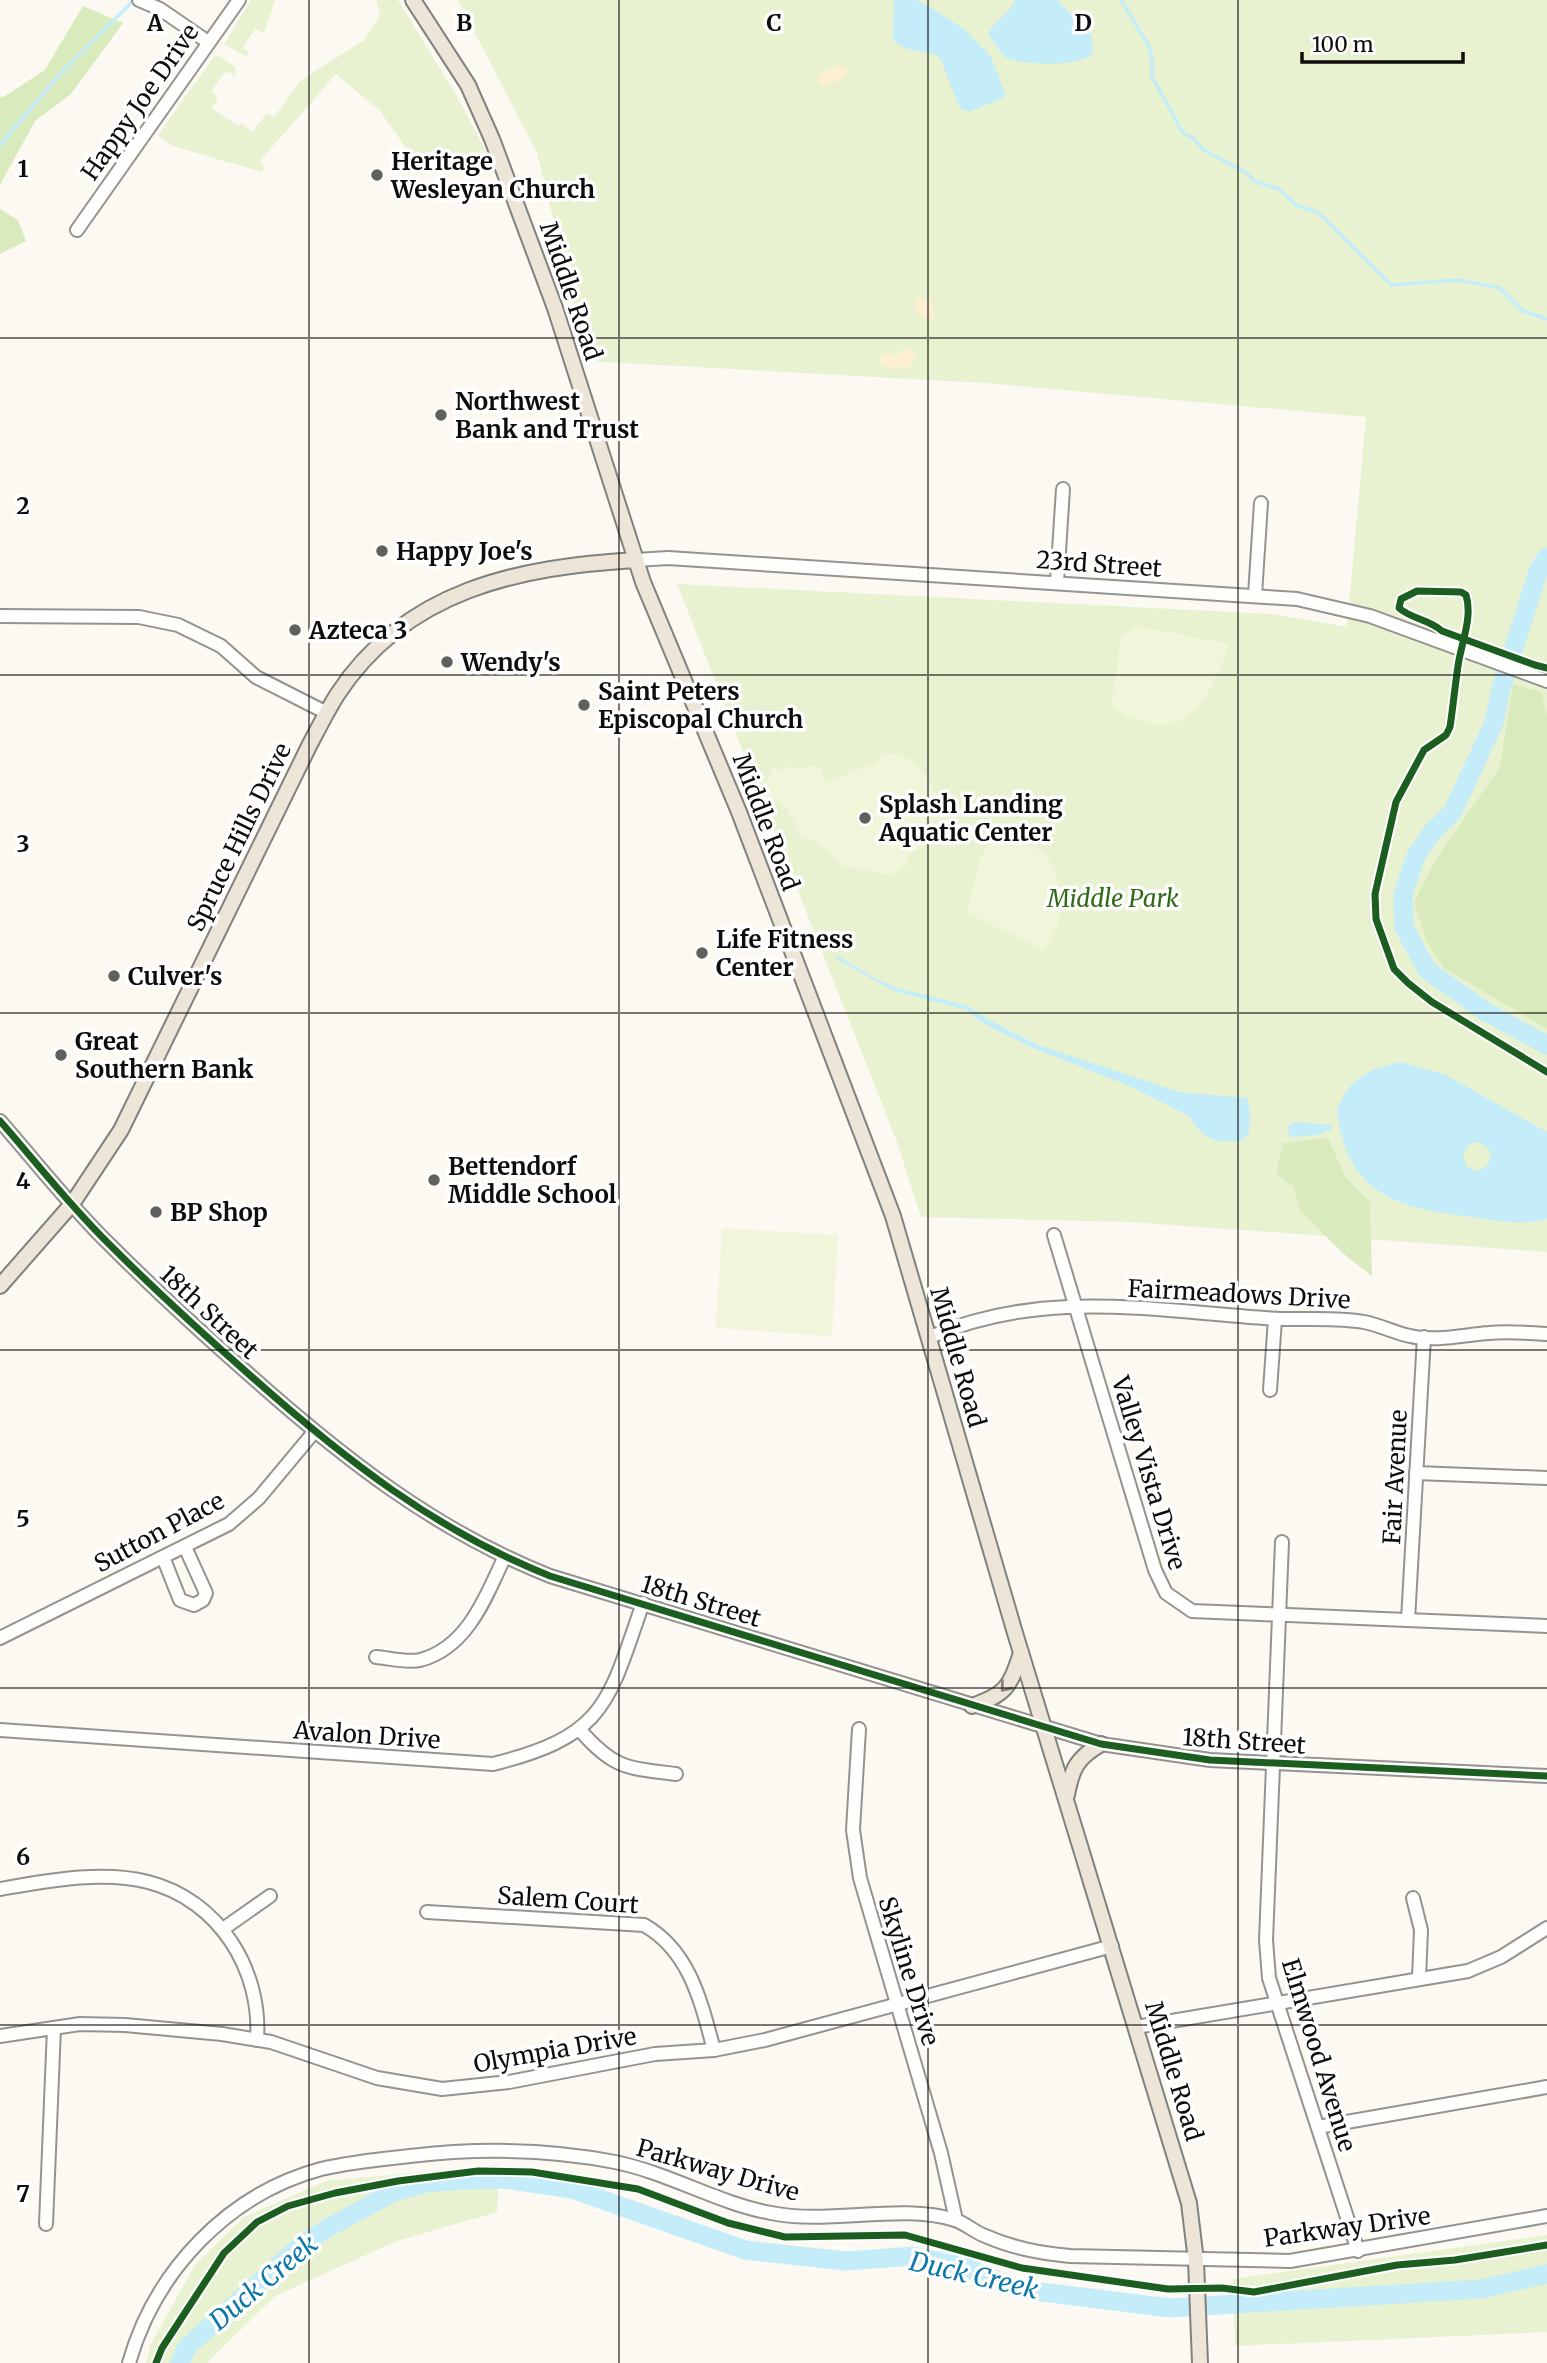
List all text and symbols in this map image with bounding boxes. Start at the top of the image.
text: A [146,8,164,37]
text: B [456,8,472,37]
text: C [766,8,782,37]
text: D [1074,8,1092,37]
street label: Happy Joe Drive [74,18,206,186]
scale bar [1302,21,1463,65]
text: 100 m [1312,31,1374,58]
place label: Heritage Wesleyan Church [390,146,595,205]
text: 1 [18,154,29,183]
marker: Heritage Wesleyan Church [369,167,385,183]
street label: Middle Road [533,218,609,364]
place label: Northwest Bank and Trust [455,386,639,445]
marker: Northwest Bank and Trust [433,407,449,423]
text: 2 [16,491,30,520]
place label: Happy Joe's [396,536,533,567]
marker: Happy Joe's [374,543,390,559]
street label: 23rd Street [1035,544,1163,584]
place label: Azteca 3 [308,615,407,646]
marker: Azteca 3 [287,622,303,638]
place label: Wendy's [460,647,561,678]
marker: Wendy's [439,654,455,670]
place label: Saint Peters Episcopal Church [598,676,803,735]
marker: Saint Peters Episcopal Church [576,697,592,713]
street label: Spruce Hills Drive [180,738,298,936]
street label: Middle Road [726,749,806,895]
place label: Splash Landing Aquatic Center [878,789,1063,848]
marker: Splash Landing Aquatic Center [857,810,873,826]
text: 3 [16,829,30,858]
park label: Middle Park [1046,883,1179,914]
place label: Life Fitness Center [716,924,854,983]
marker: Life Fitness Center [694,945,710,961]
place label: Culver's [128,961,222,992]
marker: Culver's [106,968,122,984]
place label: Great Southern Bank [75,1026,254,1085]
marker: Great Southern Bank [53,1047,69,1063]
place label: Bettendorf Middle School [448,1151,617,1210]
text: 4 [16,1166,31,1195]
marker: Bettendorf Middle School [426,1172,442,1188]
place label: BP Shop [170,1197,268,1228]
marker: BP Shop [148,1204,164,1220]
street label: 18th Street [153,1258,265,1366]
street label: Fairmeadows Drive [1127,1273,1351,1315]
street label: Middle Road [923,1283,993,1431]
street label: Valley Vista Drive [1105,1372,1193,1573]
street label: Fair Avenue [1376,1409,1414,1545]
street label: Sutton Place [89,1485,229,1579]
text: 5 [16,1504,30,1533]
street label: 18th Street [637,1568,765,1634]
one-way arrow [1000,1680,1013,1692]
street label: Avalon Drive [292,1714,441,1756]
street label: 18th Street [1181,1721,1307,1761]
text: 6 [16,1842,30,1871]
street label: Salem Court [496,1880,640,1920]
street label: Skyline Drive [872,1893,946,2049]
street label: Elmwood Avenue [1275,1955,1363,2155]
street label: Middle Road [1138,1997,1210,2145]
street label: Olympia Drive [471,2020,639,2080]
street label: Parkway Drive [633,2132,803,2208]
text: 7 [16,2179,30,2208]
street label: Parkway Drive [1262,2200,1432,2254]
water label: Duck Creek [201,2227,324,2337]
water label: Duck Creek [905,2244,1042,2306]

